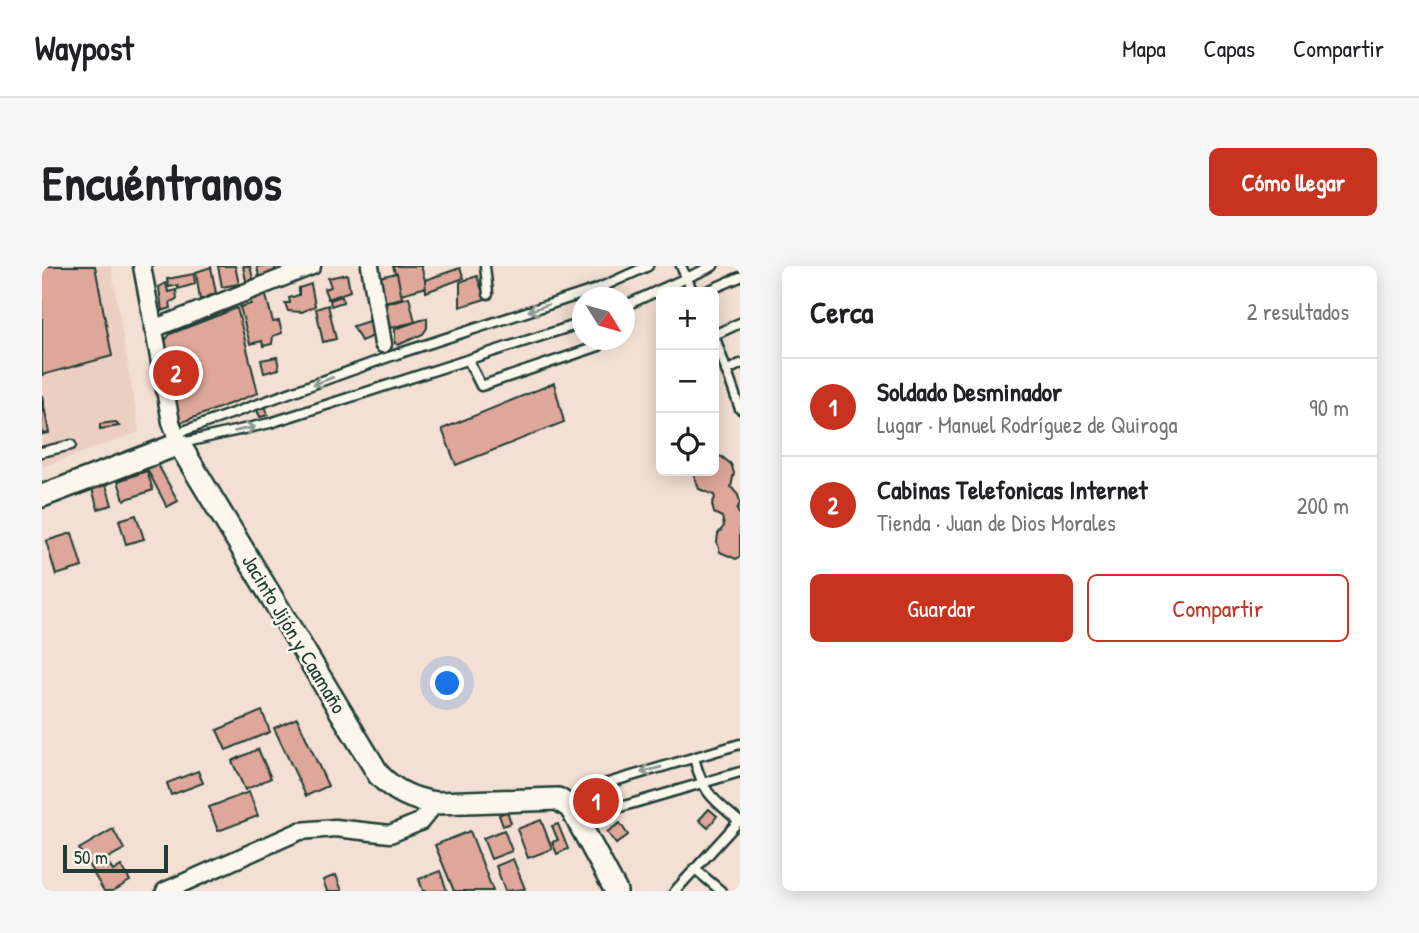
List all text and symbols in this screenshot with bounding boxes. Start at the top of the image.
text: Waypost [35,26,134,70]
text: Mapa [1122,32,1166,64]
text: Capas [1204,32,1255,64]
text: Compartir [1293,32,1384,64]
button: Cómo llegar [1209,148,1377,216]
text: Encuéntranos [42,149,282,215]
north arrow [572,287,635,350]
map controls [656,287,719,476]
button: + [656,287,719,350]
text: Cerca [810,292,873,332]
text: 2 resultados [1247,296,1349,327]
one-way arrow [528,302,550,315]
pin: 2 [153,347,199,399]
button: − [656,350,719,413]
text: Soldado Desminador [877,374,1062,409]
one-way arrow [313,375,335,388]
text: 1 [829,392,837,423]
text: 90 m [1309,392,1349,423]
text: Lugar · Manuel Rodríguez de Quiroga [877,409,1178,440]
button: locate [656,413,719,476]
one-way arrow [233,421,256,435]
text: Cabinas Telefonicas Internet [877,472,1148,507]
text: 2 [828,490,838,521]
text: 200 m [1297,490,1349,521]
text: Tienda · Juan de Dios Morales [877,507,1116,538]
street label: Jacinto Jijón y Caamaño [235,549,354,719]
button: Guardar [810,574,1073,642]
button: Compartir [1087,574,1349,642]
your location [430,666,464,700]
one-way arrow [640,765,662,778]
pin: 1 [573,775,619,827]
scale bar [63,842,168,874]
text: 50 m [74,844,108,870]

